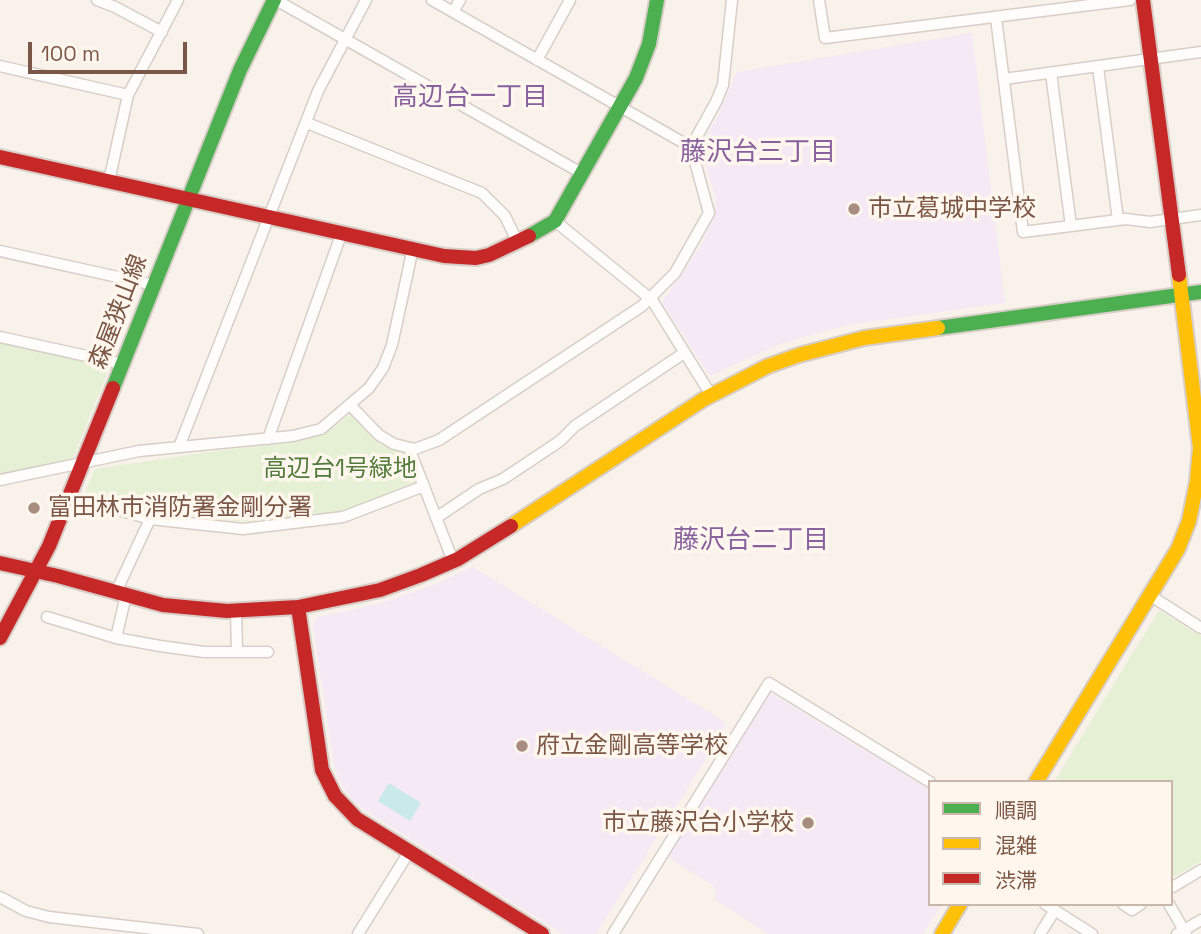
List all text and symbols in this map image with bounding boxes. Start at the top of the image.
scale bar [32,28,191,72]
text: 100 m [41,40,100,67]
district label: 高辺台一丁目 [392,82,548,114]
district label: 藤沢台三丁目 [680,137,836,169]
place label: 市立葛城中学校 [868,195,1036,223]
marker: 市立葛城中学校 [846,201,862,217]
street label: 森屋狭山線 [84,251,154,373]
park label: 高辺台1号緑地 [263,455,417,483]
place label: 富田林市消防署金剛分署 [48,494,312,522]
marker: 富田林市消防署金剛分署 [26,500,42,516]
district label: 藤沢台二丁目 [673,525,829,557]
place label: 府立金剛高等学校 [536,732,728,760]
marker: 府立金剛高等学校 [514,738,530,754]
legend [928,780,1173,906]
text: 順調 [995,797,1037,824]
place label: 市立藤沢台小学校 [602,809,794,837]
marker: 市立藤沢台小学校 [800,815,816,831]
text: 混雑 [995,832,1037,859]
text: 渋滞 [995,867,1037,894]

